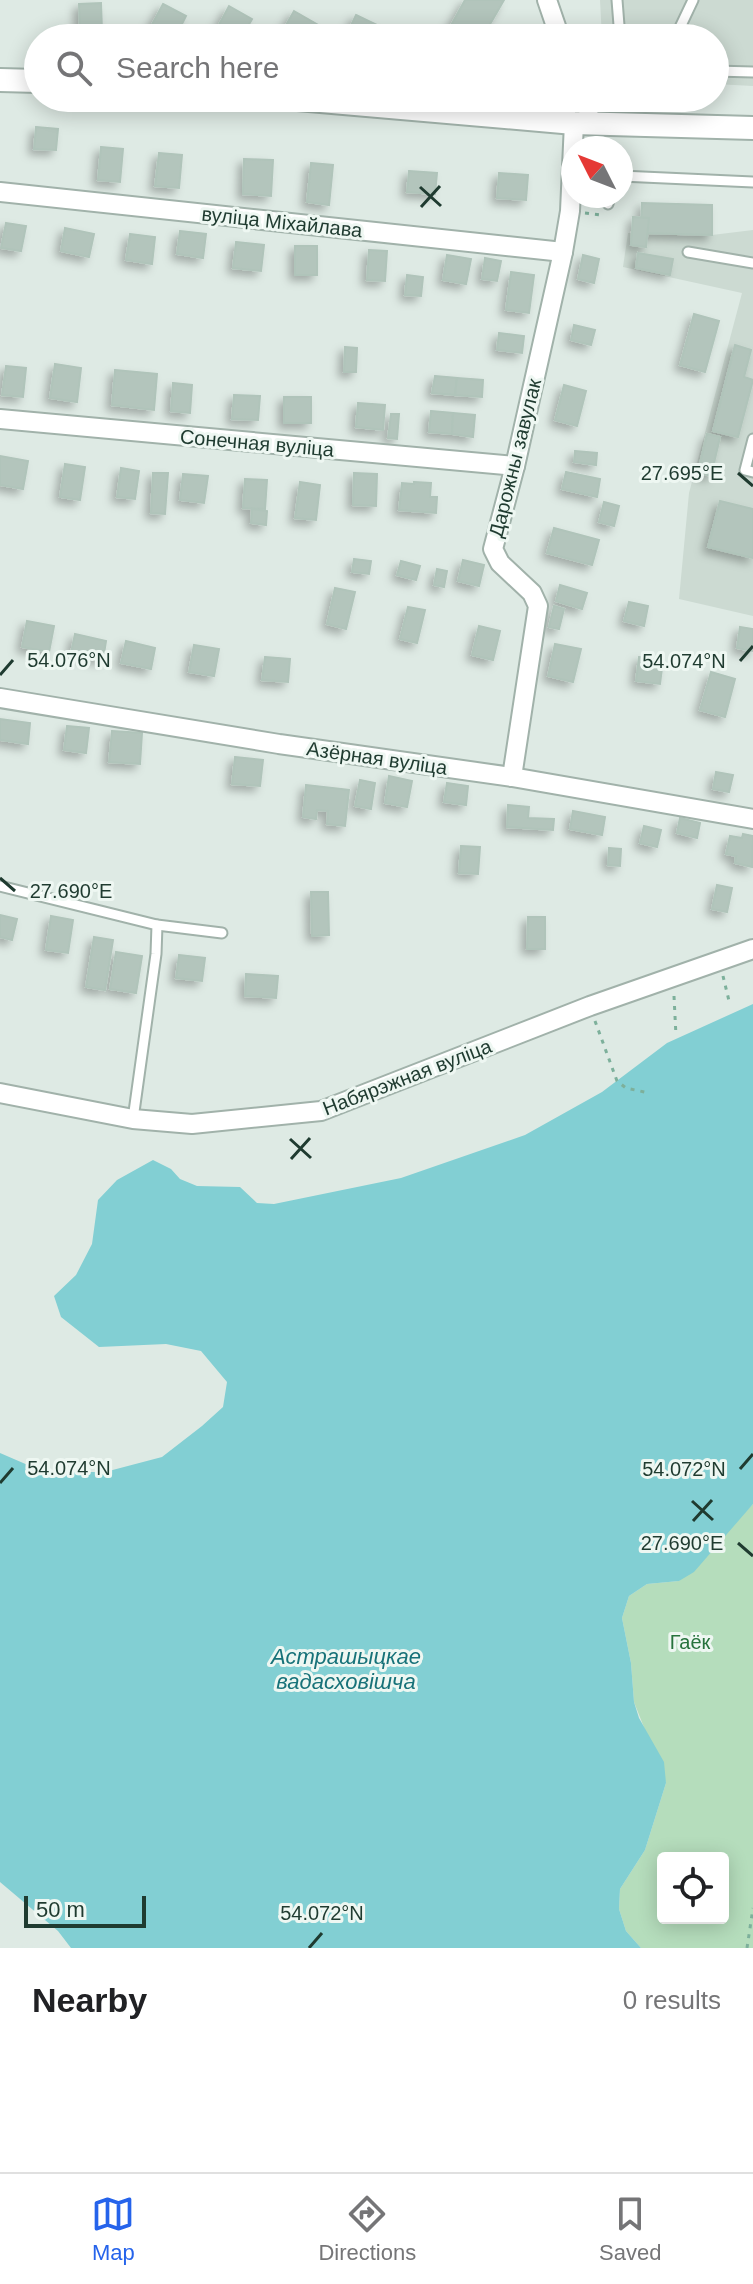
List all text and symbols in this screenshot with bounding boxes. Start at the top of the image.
search box [24,24,729,112]
icon: search [52,46,96,90]
text: Search here [116,51,279,84]
north arrow [561,136,633,208]
street label: вуліца Міхайлава [201,203,364,241]
street label: Дарожны завулак [485,376,545,540]
street label: Сонечная вуліца [179,425,336,461]
text: 27.695°E [641,462,723,484]
text: 54.076°N [27,649,111,671]
text: 54.074°N [642,650,726,672]
street label: Азёрная вуліца [305,737,450,779]
text: 27.690°E [30,880,112,902]
street label: Набярэжная вуліца [319,1034,495,1119]
text: 54.074°N [27,1457,111,1479]
text: 54.072°N [642,1458,726,1480]
text: 27.690°E [641,1532,723,1554]
park label: Гаёк [670,1631,711,1653]
water label: Астрашыцкае вадасховішча [269,1644,421,1694]
map controls [657,1852,729,1924]
button: locate [657,1852,729,1924]
scale bar [24,1892,146,1928]
text: 50 m [36,1897,85,1922]
text: 54.072°N [280,1902,364,1924]
text: Nearby [32,1981,147,2019]
text: 0 results [623,1985,721,2015]
tab: Map [91,2192,135,2266]
tab: Directions [318,2192,416,2266]
tab: Saved [599,2192,662,2266]

